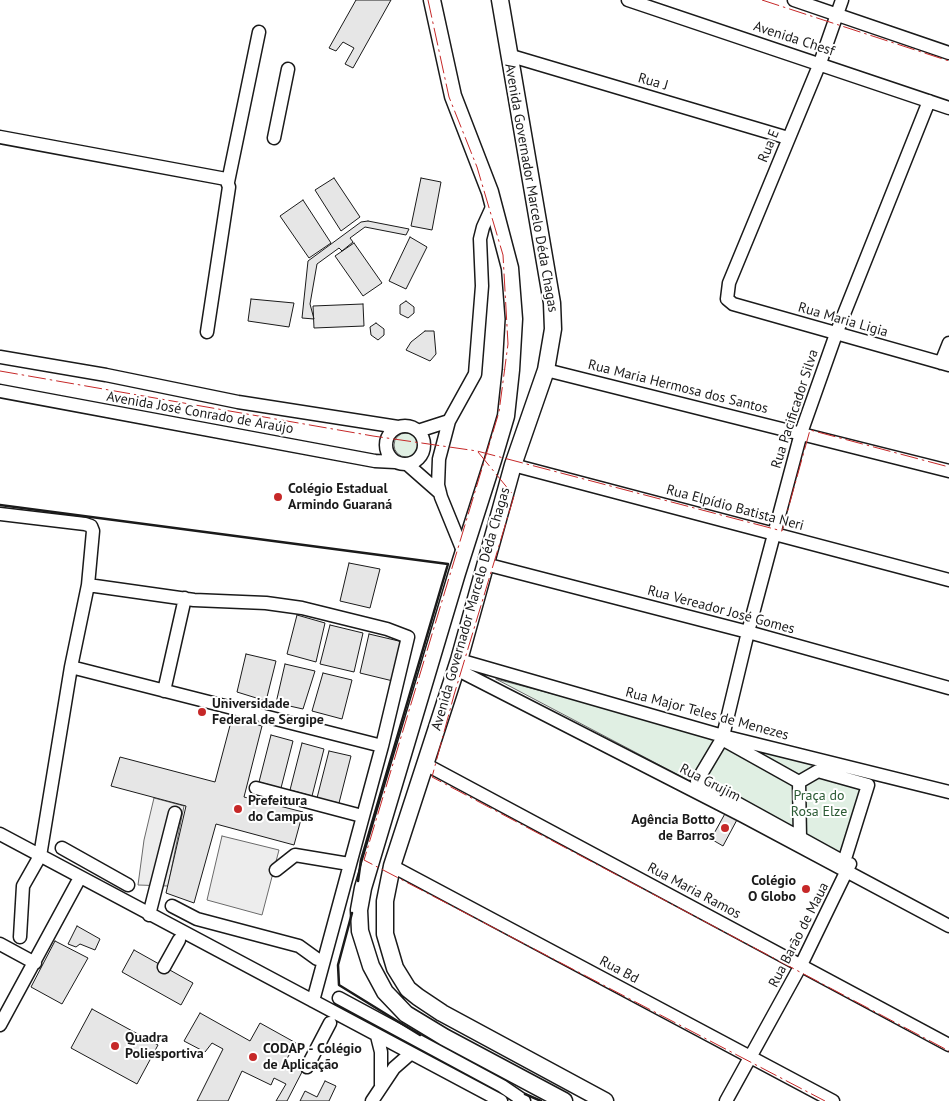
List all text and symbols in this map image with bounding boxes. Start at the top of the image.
street label: Avenida Chesf [751,18,837,60]
street label: Avenida Governador Marcelo Déda Chagas [501,62,561,314]
street label: Rua J [636,70,670,94]
street label: Rua E [755,127,783,165]
street label: Rua Maria Ligia [796,299,890,341]
street label: Rua Pacificador Silva [768,347,822,471]
street label: Rua Maria Hermosa dos Santos [586,356,770,418]
street label: Avenida José Conrado de Araújo [105,388,295,438]
place label: Colégio Estadual Armindo Guaraná [288,481,392,514]
street label: Rua Elpídio Batista Neri [664,482,806,534]
street label: Avenida Governador Marcelo Déda Chagas [428,485,514,733]
marker: Colégio Estadual Armindo Guaraná [272,491,284,503]
street label: Rua Vereador José Gomes [646,582,796,638]
street label: Rua Major Teles de Menezes [624,684,790,744]
place label: Universidade Federal de Sergipe [212,696,324,729]
marker: Universidade Federal de Sergipe [196,706,208,718]
street label: Rua Grujim [677,760,743,806]
park label: Praça do Rosa Elze [791,788,847,820]
place label: Prefeitura do Campus [248,793,313,826]
marker: Prefeitura do Campus [232,803,244,815]
place label: Agência Botto de Barros [631,812,715,844]
marker: Agência Botto de Barros [719,822,731,834]
street label: Rua Maria Ramos [644,859,744,923]
place label: Colégio O Globo [748,873,796,906]
street label: Rua Barão de Maua [765,880,833,990]
marker: Colégio O Globo [800,883,812,895]
street label: Rua Bd [596,953,642,987]
place label: Quadra Poliesportiva [125,1030,204,1062]
marker: Quadra Poliesportiva [109,1040,121,1052]
place label: CODAP - Colégio de Aplicação [263,1041,362,1074]
marker: CODAP - Colégio de Aplicação [247,1051,259,1063]

